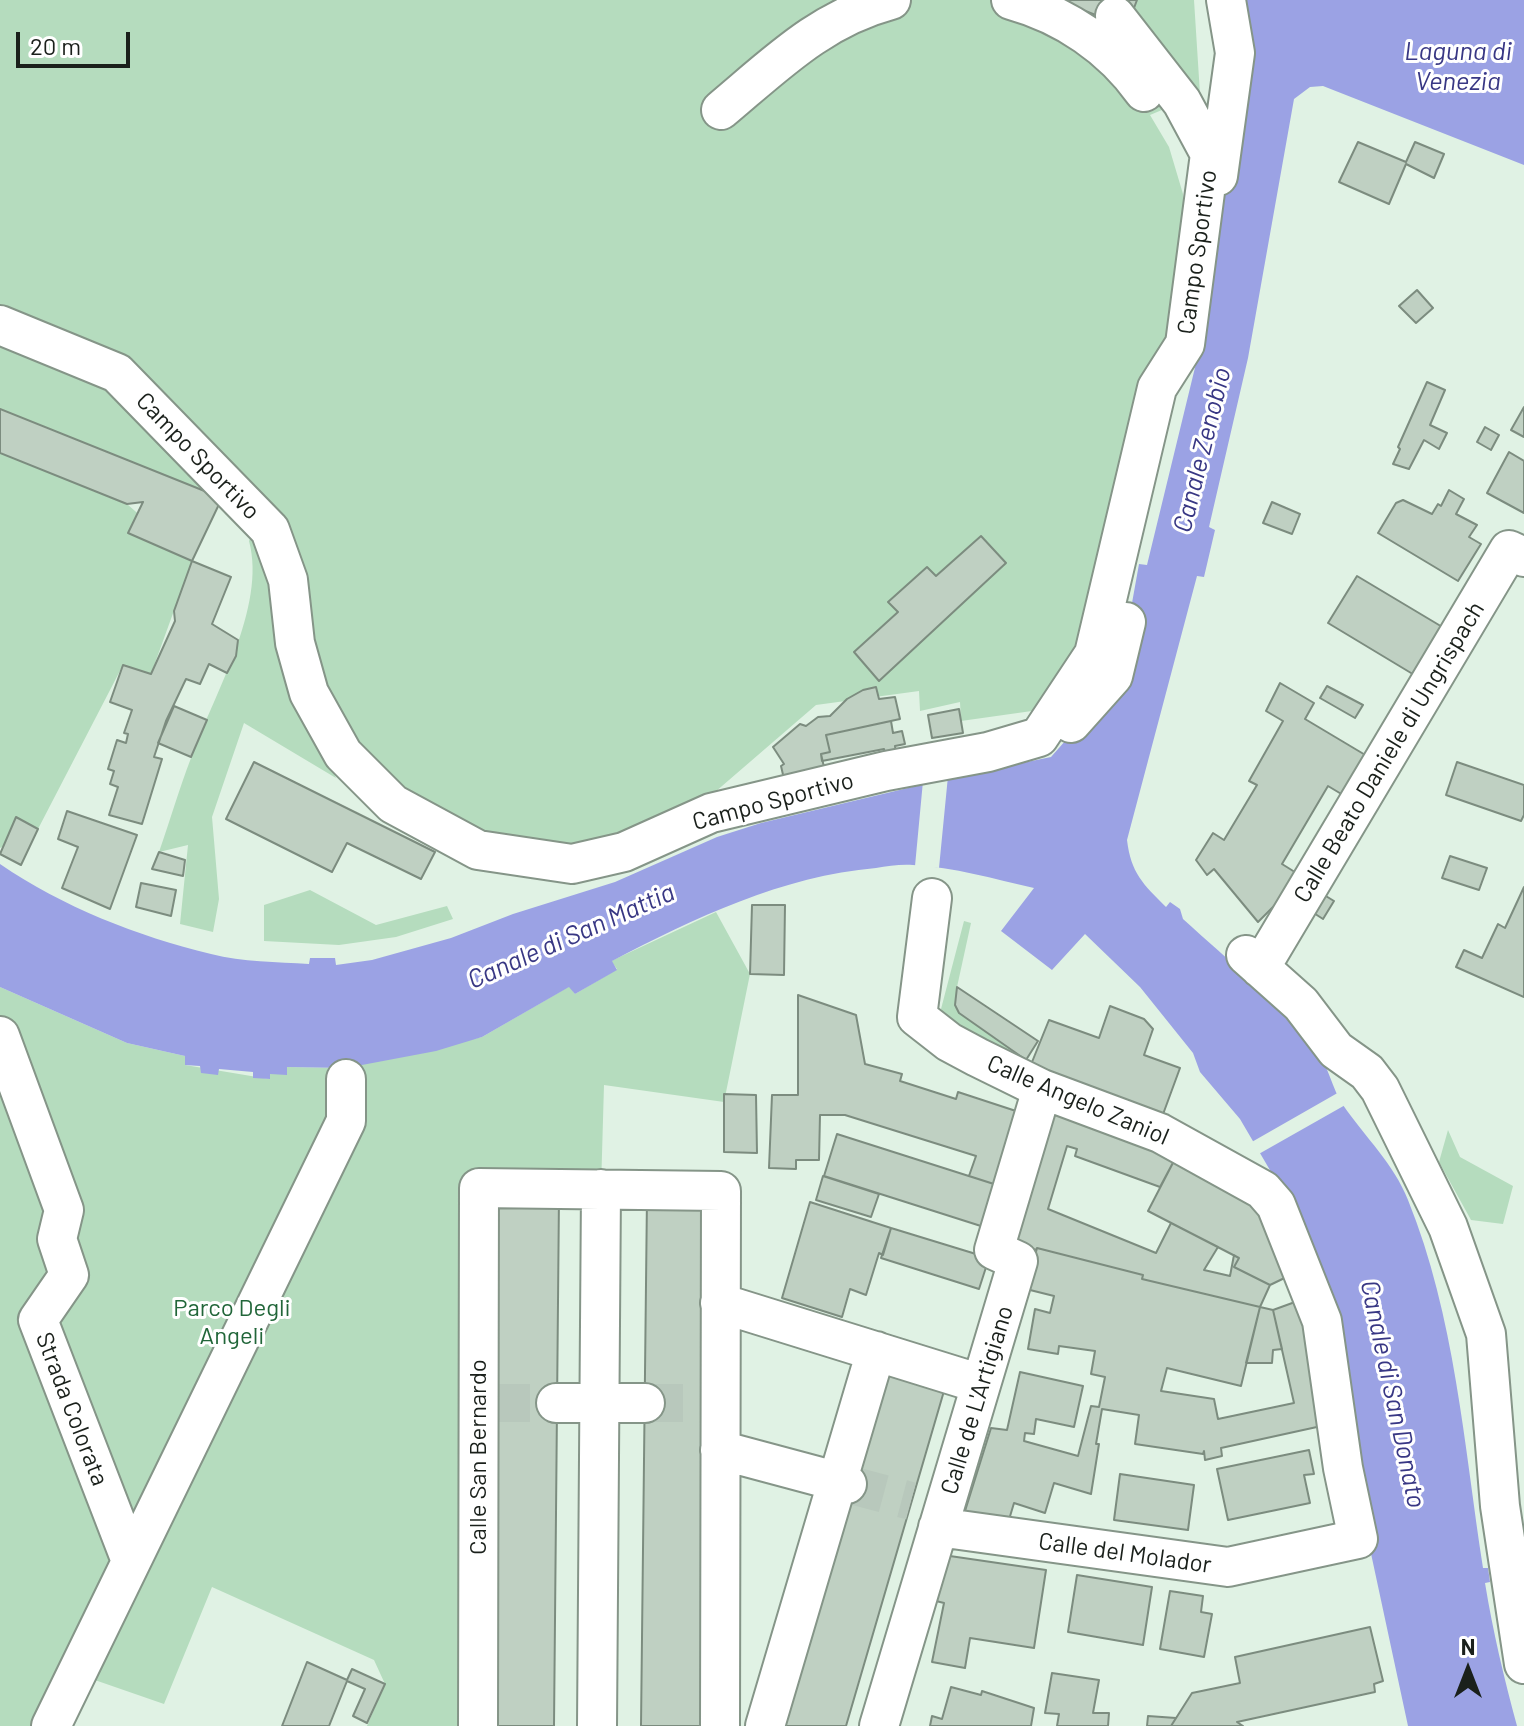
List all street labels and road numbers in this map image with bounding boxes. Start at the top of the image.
street label: Campo Sportivo [1171,168,1223,336]
street label: Campo Sportivo [130,386,266,526]
street label: Calle Beato Daniele di Ungrispach [1288,596,1490,908]
street label: Campo Sportivo [689,766,857,836]
street label: Calle Angelo Zaniol [983,1049,1173,1151]
street label: Calle de L'Artigiano [935,1302,1019,1498]
street label: Strada Colorata [30,1328,114,1490]
street label: Calle San Bernardo [464,1359,492,1555]
street label: Calle del Molador [1037,1527,1213,1579]

